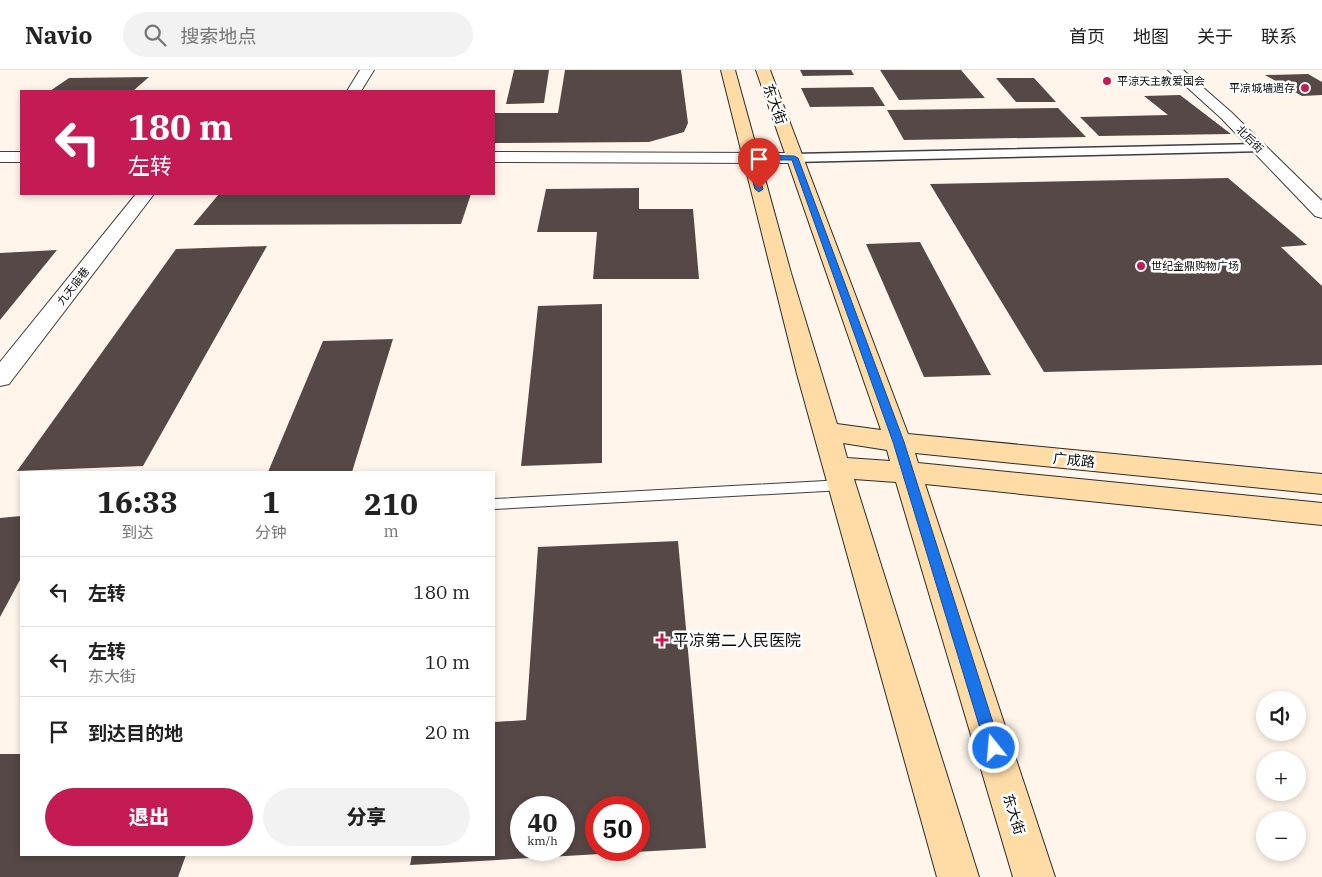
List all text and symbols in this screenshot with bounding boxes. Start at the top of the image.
search box [123,12,473,57]
text: Navio [25,19,93,51]
icon: search [141,21,169,49]
text: 搜索地点 [181,24,257,48]
text: 首页 [1069,25,1105,48]
text: 地图 [1133,25,1169,48]
text: 关于 [1197,25,1233,48]
text: 联系 [1261,25,1297,48]
place label: 平涼天主教爱国会 [1117,74,1205,88]
marker: 平涼天主教爱国会 [1101,75,1113,87]
street label: 东大街 [759,81,791,127]
place label: 平凉城墙遗存 [1229,81,1295,95]
marker: 平凉城墙遗存 [1299,82,1311,94]
text: 180 m [128,104,233,150]
icon: left [45,110,110,175]
street label: 北后街 [1233,122,1267,156]
pin [738,138,780,189]
icon: arrive [745,145,773,173]
text: 左转 [128,151,172,180]
place label: 世纪金鼎购物广场 [1151,259,1239,273]
marker: 世纪金鼎购物广场 [1135,260,1147,272]
street label: 九天庙巷 [54,264,92,308]
street label: 广成路 [1052,449,1096,471]
text: 16:33 [97,482,178,521]
text: 1 [262,482,280,521]
text: 210 [364,484,418,523]
text: m [383,521,399,541]
text: 到达 [122,522,154,542]
text: 分钟 [255,522,287,542]
icon: left [45,578,73,606]
text: 180 m [413,580,470,604]
text: 左转 [88,581,126,605]
place label: 平凉第二人民医院 [673,630,801,650]
marker: 平凉第二人民医院 [655,633,669,647]
text: 左转 [88,639,126,663]
icon: left [45,648,73,676]
text: 10 m [425,650,470,674]
text: 东大街 [88,666,136,686]
map controls [1256,691,1306,861]
button: sound [1256,691,1306,741]
icon: arrive [45,718,73,746]
text: 20 m [425,720,470,744]
text: 到达目的地 [88,721,183,745]
position arrow [967,721,1019,773]
button: + [1256,751,1306,801]
button: 退出 [45,788,253,846]
button: 分享 [263,788,470,846]
street label: 东大街 [999,791,1029,837]
speed limit sign: 50 [585,796,650,861]
text: 40 [527,806,558,839]
button: − [1256,811,1306,861]
text: km/h [527,833,558,848]

